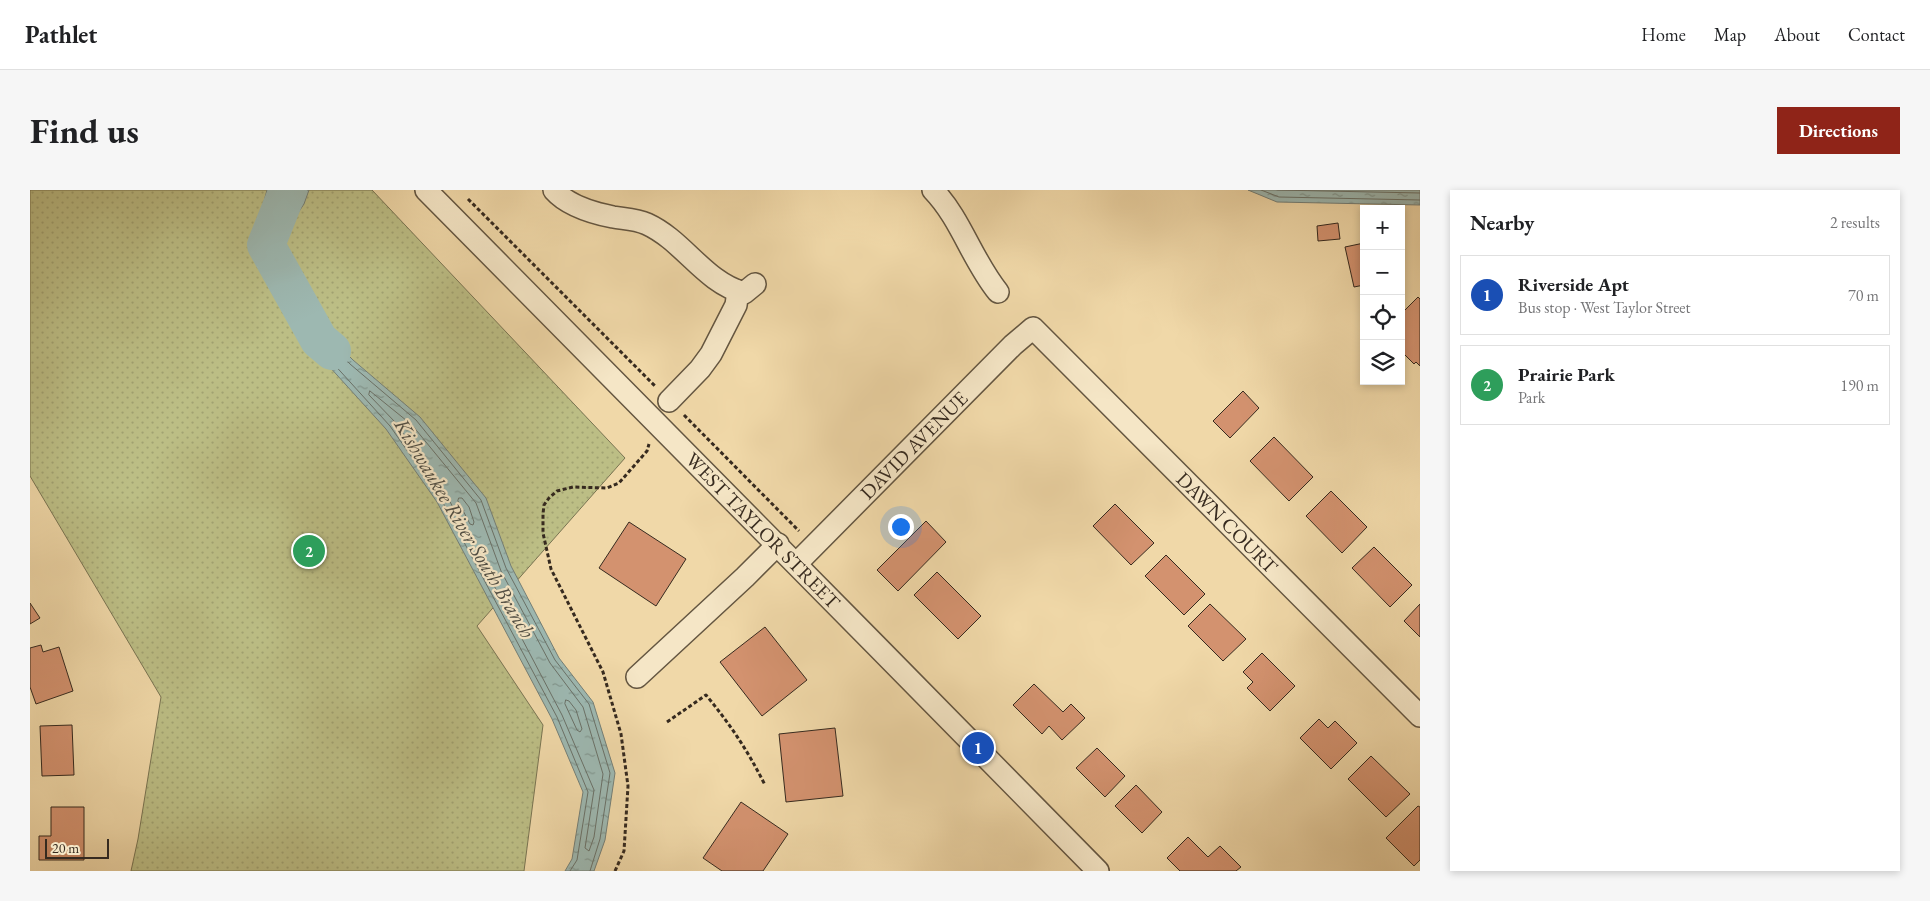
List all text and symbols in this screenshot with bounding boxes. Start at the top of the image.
text: Pathlet [25,19,97,50]
text: Home [1641,23,1686,46]
text: Map [1714,23,1746,46]
text: About [1774,23,1820,46]
text: Contact [1848,23,1905,46]
button: Directions [1777,107,1900,154]
text: Find us [30,108,139,153]
map controls [1360,205,1405,385]
button: + [1360,205,1405,250]
text: Nearby [1470,209,1534,236]
text: 2 results [1830,212,1880,233]
button: − [1360,250,1405,295]
text: Riverside Apt [1518,272,1629,297]
text: 1 [1483,285,1491,306]
text: 70 m [1848,285,1879,306]
button: locate [1360,295,1405,340]
text: Bus stop · West Taylor Street [1518,297,1691,318]
button: layers [1360,340,1405,385]
text: Prairie Park [1518,362,1615,387]
text: 2 [1483,375,1491,396]
text: 190 m [1840,375,1879,396]
street label: DAVID AVENUE [854,385,973,505]
text: Park [1518,387,1545,408]
water label: Kishwaukee River South Branch [388,412,541,643]
street label: WEST TAYLOR STREET [680,446,846,615]
street label: DAWN COURT [1171,466,1284,580]
your location [888,514,914,540]
pin: 2 [293,532,325,570]
pin: 1 [962,729,994,767]
scale bar [45,836,109,859]
text: 20 m [52,839,79,857]

